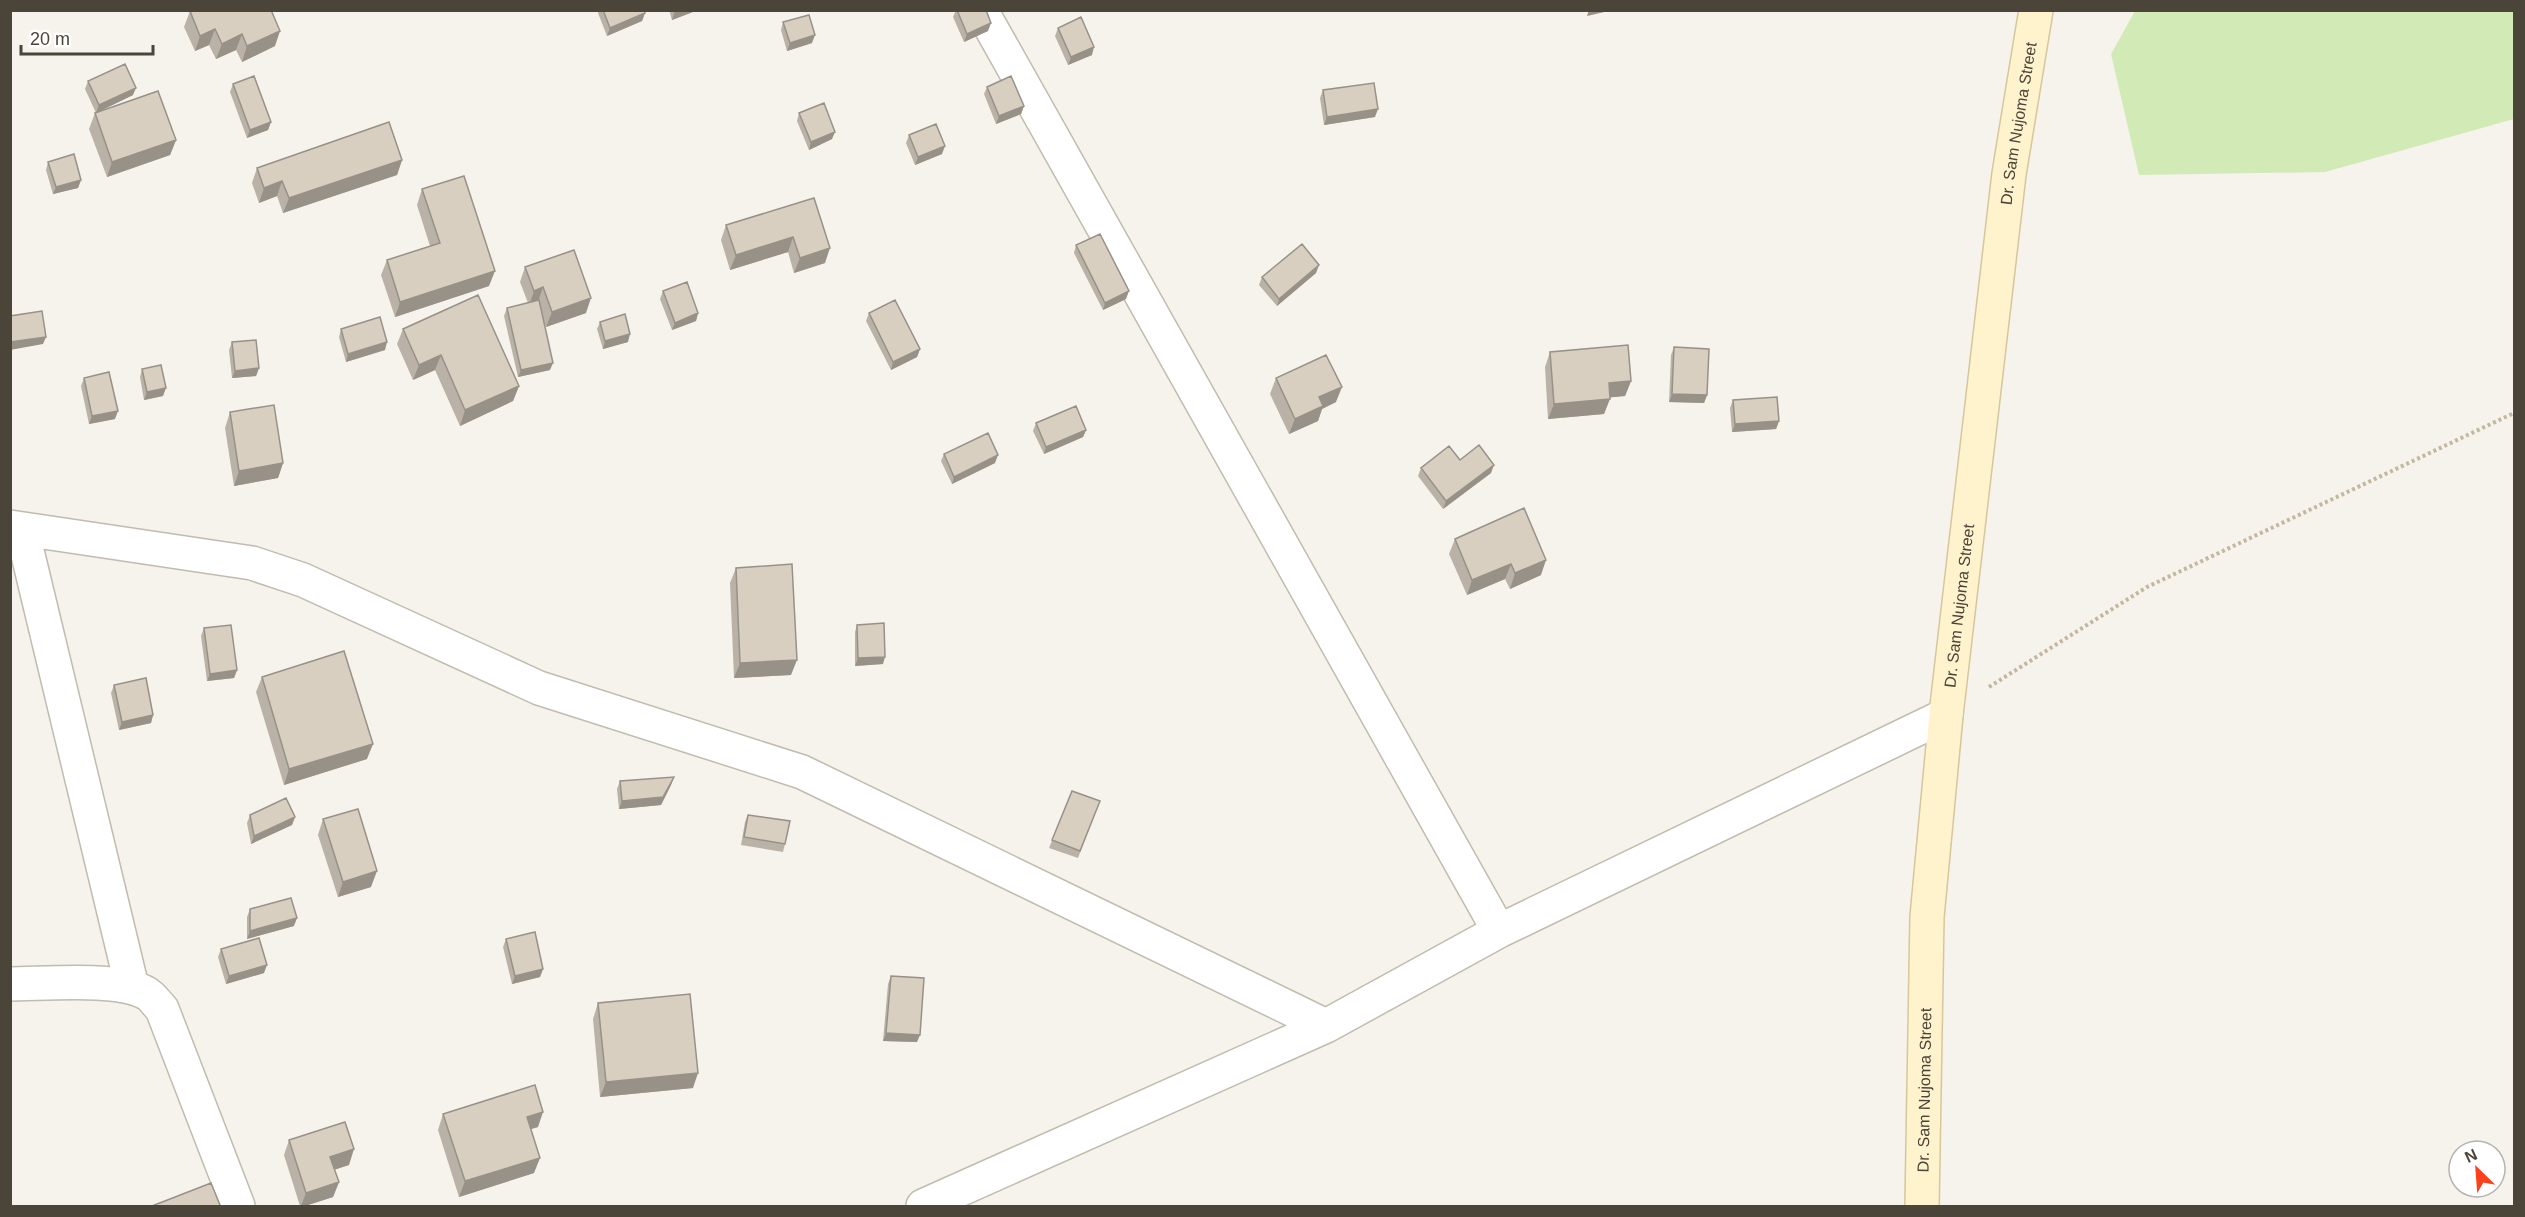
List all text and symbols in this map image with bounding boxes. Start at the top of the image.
scale bar [21,18,153,56]
text: 20 m [30,29,70,49]
street label: Dr. Sam Nujoma Street [1997,40,2039,206]
street label: Dr. Sam Nujoma Street [1941,522,1977,688]
street label: Dr. Sam Nujoma Street [1914,1007,1934,1172]
north arrow [2447,1139,2507,1199]
text: N [2462,1146,2480,1166]

